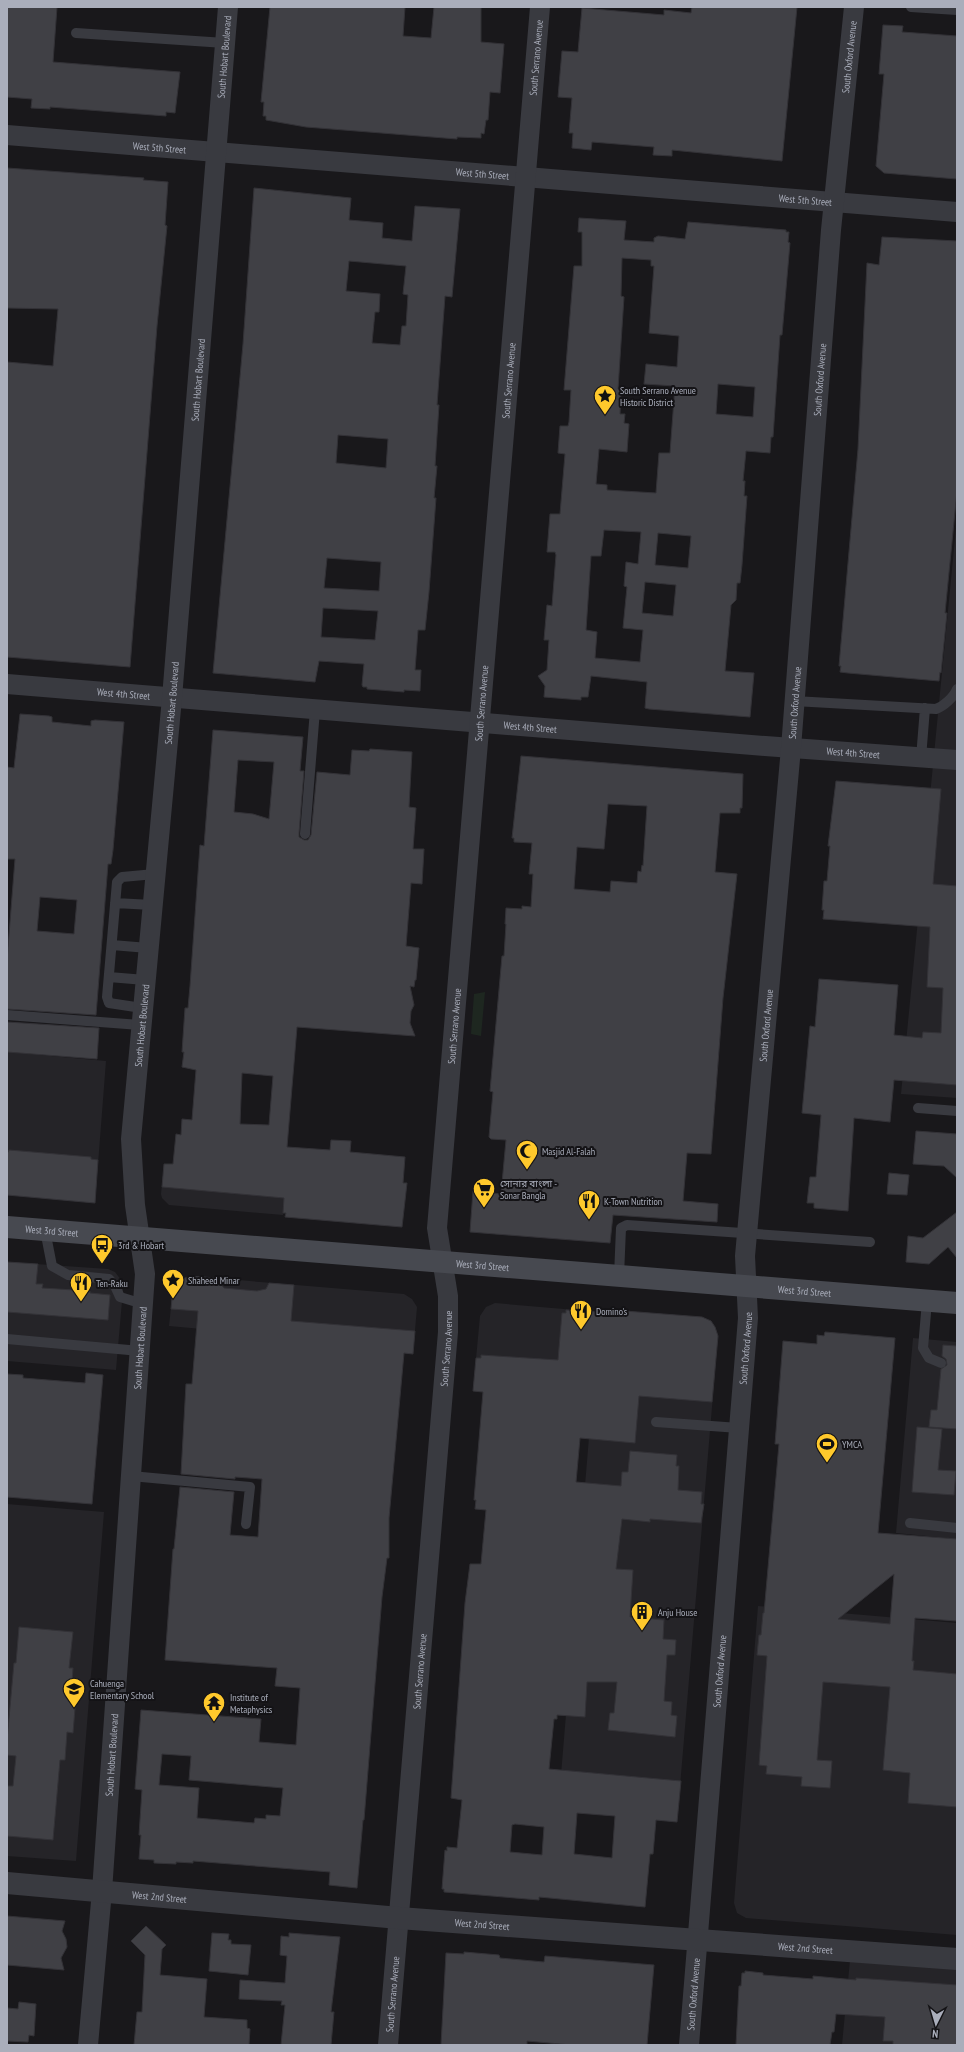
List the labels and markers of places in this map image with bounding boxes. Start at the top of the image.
place icon: South Serrano Avenue Historic District [592,383,618,416]
place label: South Serrano Avenue Historic District [620,384,696,409]
mosque icon: Masjid Al-Falah [514,1138,540,1171]
place label: Masjid Al-Falah [542,1145,595,1158]
supermarket icon: সোনার বাংলা - Sonar Bangla [471,1176,497,1209]
place label: সোনার বাংলা - Sonar Bangla [500,1177,557,1202]
restaurant icon: K-Town Nutrition [576,1188,602,1221]
place label: K-Town Nutrition [604,1195,662,1208]
bus stop icon: 3rd & Hobart [89,1232,115,1265]
place label: 3rd & Hobart [118,1239,164,1252]
place icon: Shaheed Minar [160,1267,186,1300]
restaurant icon: Ten-Raku [68,1270,94,1303]
place label: Shaheed Minar [188,1274,240,1287]
place label: Ten-Raku [96,1277,128,1290]
restaurant icon: Domino's [568,1298,594,1331]
place label: Domino's [596,1305,628,1318]
sports icon: YMCA [814,1431,840,1464]
place label: YMCA [842,1438,862,1451]
building icon: Anju House [629,1599,655,1632]
place label: Anju House [658,1606,697,1619]
school or university icon: Cahuenga Elementary School [61,1676,87,1709]
place label: Cahuenga Elementary School [90,1677,155,1702]
temple icon: Institute of Metaphysics [201,1690,227,1723]
place label: Institute of Metaphysics [230,1691,273,1716]

